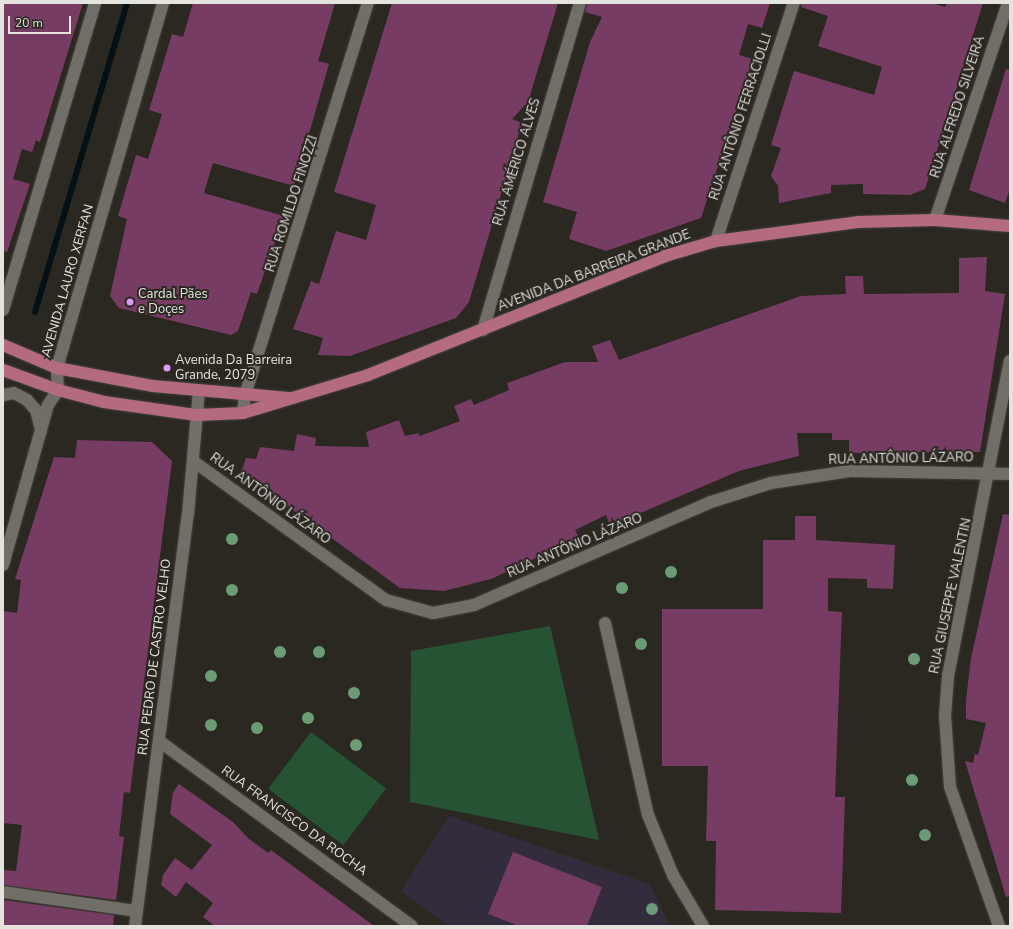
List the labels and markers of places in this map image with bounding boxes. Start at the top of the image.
place label: Cardal Pães e Doçes [138,287,208,318]
marker: Cardal Pães e Doçes [125,297,135,307]
place label: Avenida Da Barreira Grande, 2079 [175,353,292,384]
marker: Avenida Da Barreira Grande, 2079 [162,363,172,373]

